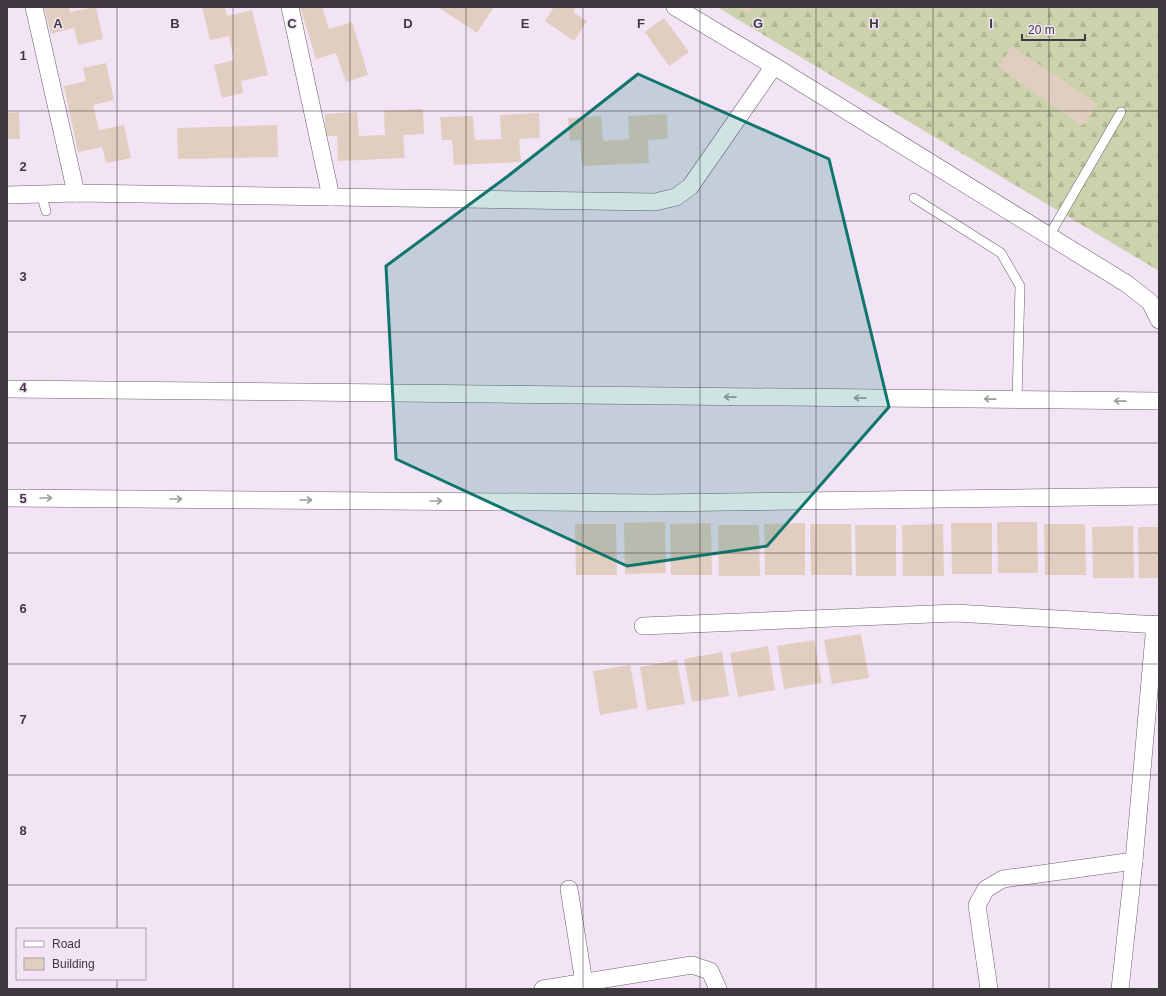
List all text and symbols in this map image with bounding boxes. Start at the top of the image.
text: A [53,16,63,31]
text: B [170,16,180,31]
text: C [287,16,297,31]
text: D [403,16,413,31]
text: E [521,16,530,31]
text: F [637,16,645,31]
text: G [753,16,763,31]
text: H [869,16,879,31]
text: I [989,16,993,31]
scale bar [1022,16,1085,42]
text: 20 m [1028,23,1055,37]
text: 1 [19,48,27,63]
text: 2 [19,159,27,174]
text: 3 [19,269,27,284]
text: 4 [19,380,27,395]
one-way arrow [724,393,737,401]
one-way arrow [854,394,867,402]
one-way arrow [984,396,997,403]
one-way arrow [1114,397,1127,405]
text: 5 [19,491,27,506]
one-way arrow [39,494,52,502]
one-way arrow [169,495,182,503]
one-way arrow [299,496,312,504]
one-way arrow [429,497,442,505]
text: 6 [19,601,27,616]
text: 7 [19,712,27,727]
text: 8 [19,823,27,838]
legend [16,928,146,980]
text: Road [52,937,81,951]
text: Building [52,957,95,971]

